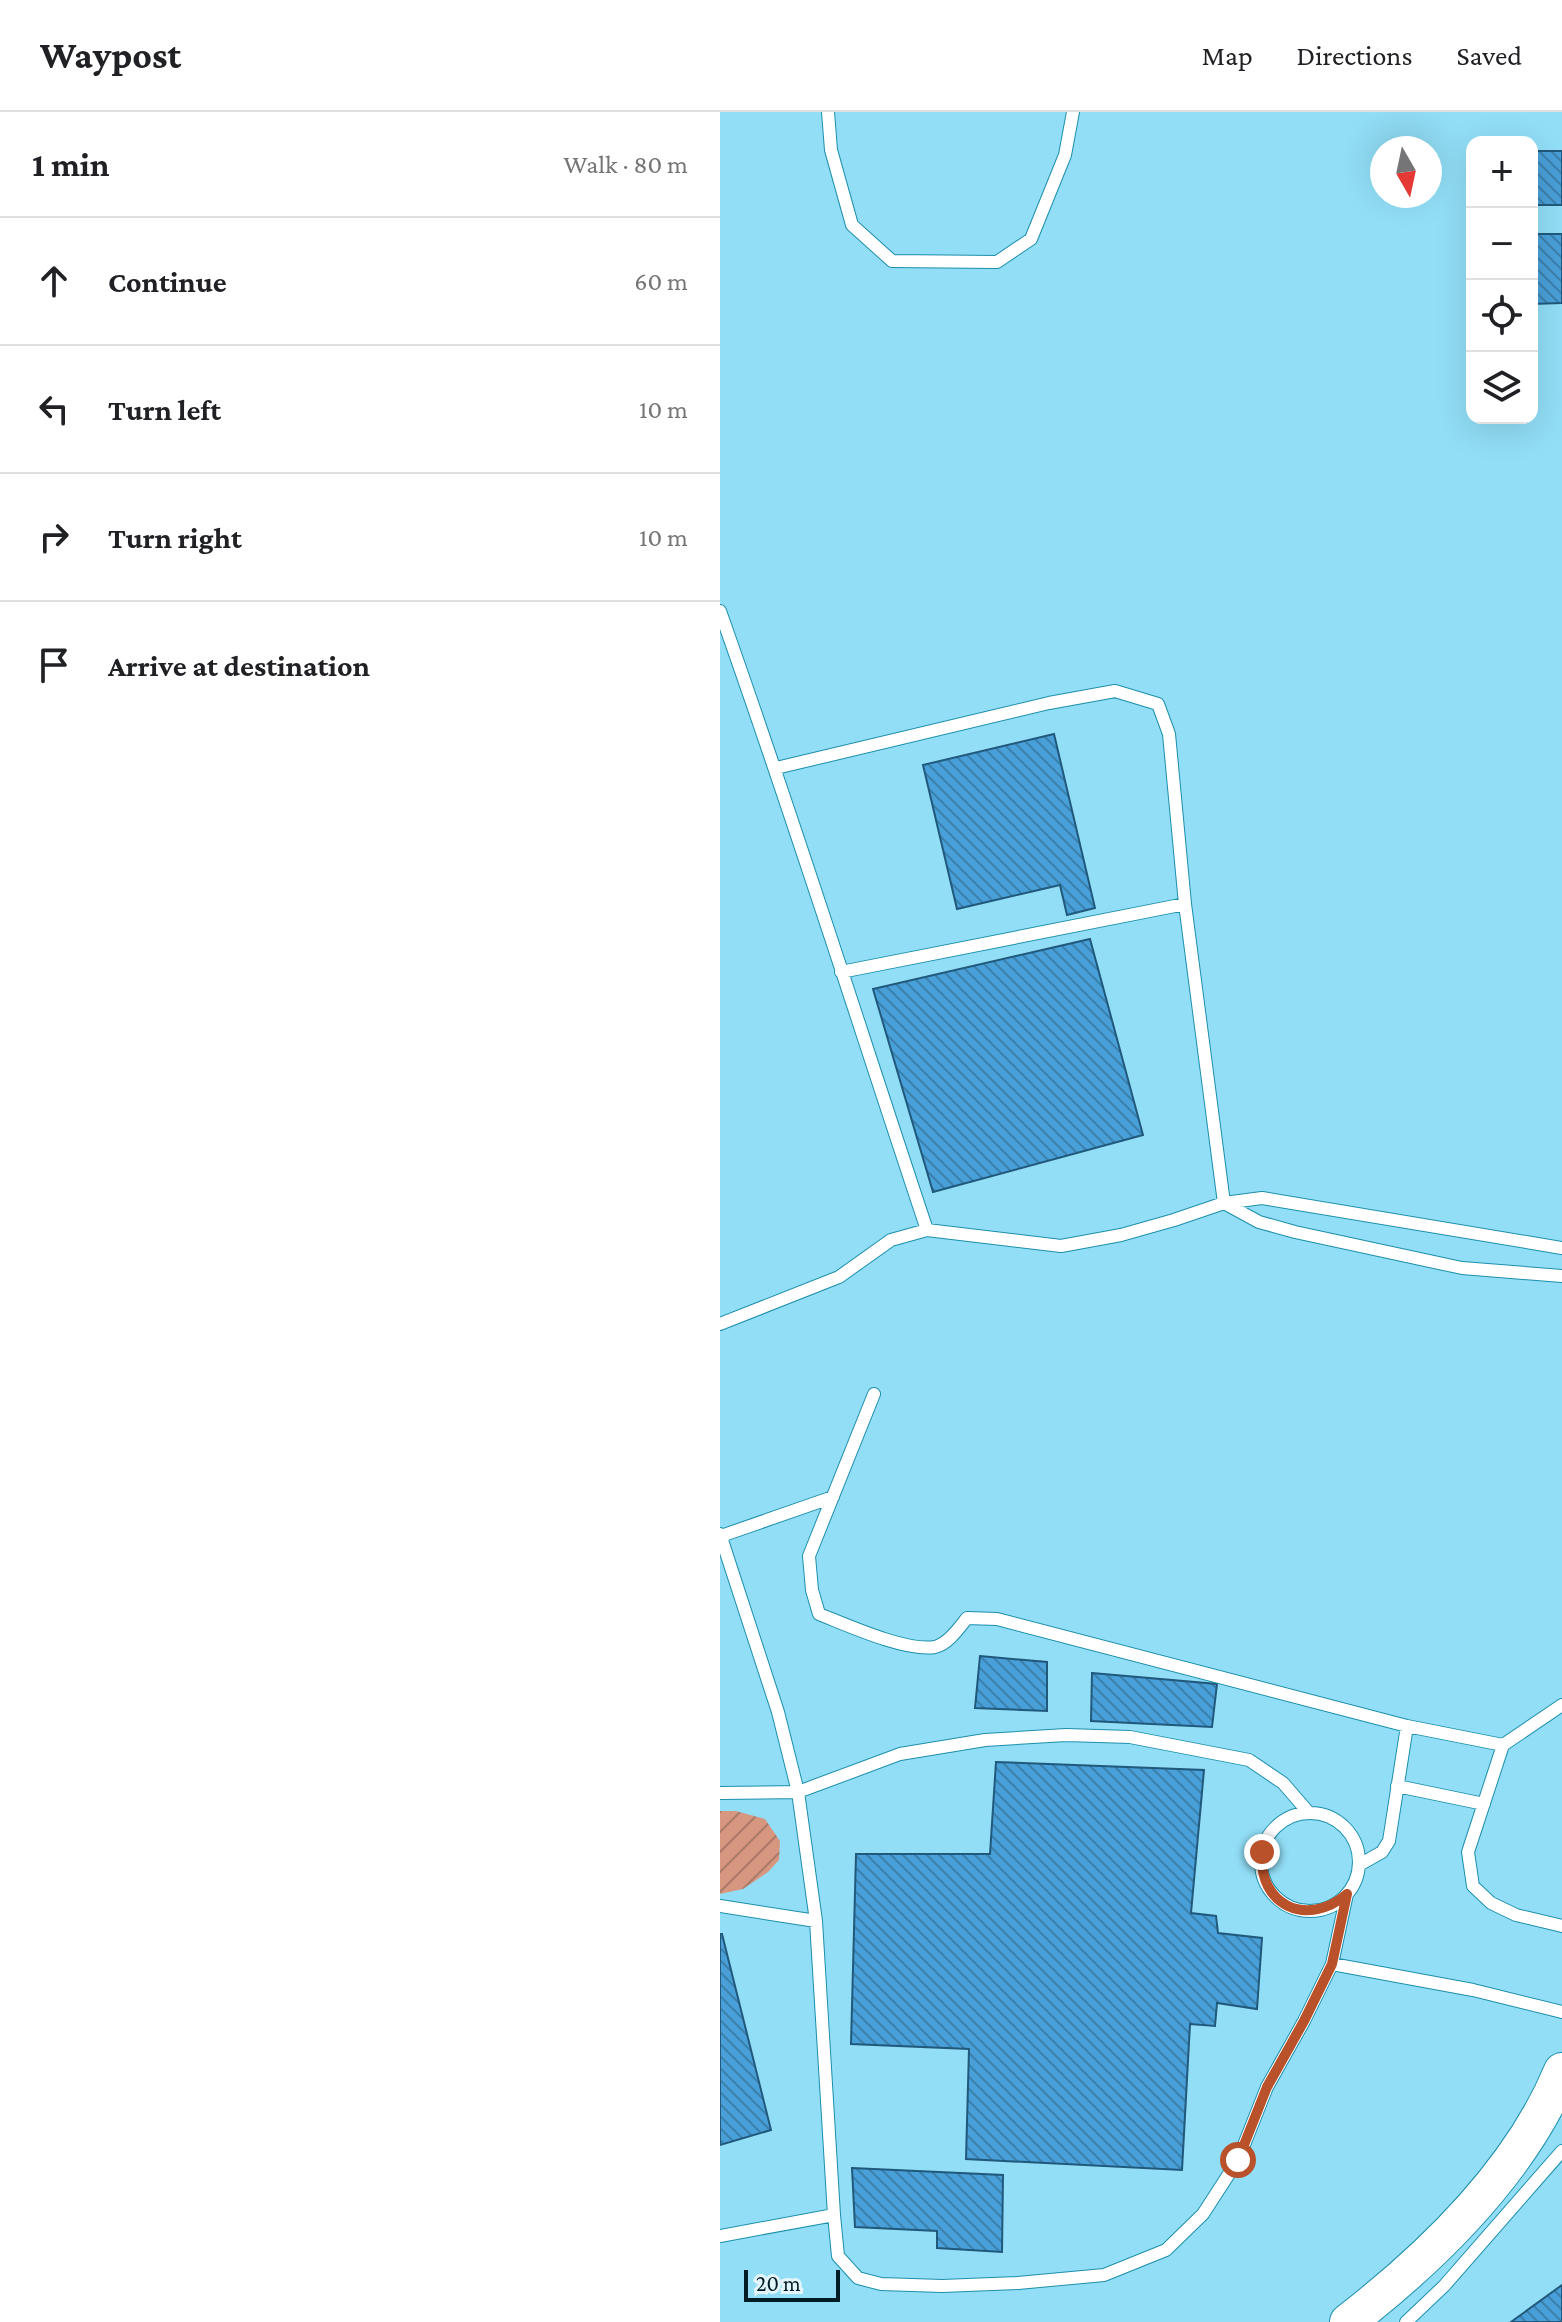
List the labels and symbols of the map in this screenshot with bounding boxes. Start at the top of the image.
north arrow [1370,136,1442,208]
route end [1244,1834,1280,1870]
route start [1220,2142,1256,2178]
scale bar [744,2266,840,2302]

